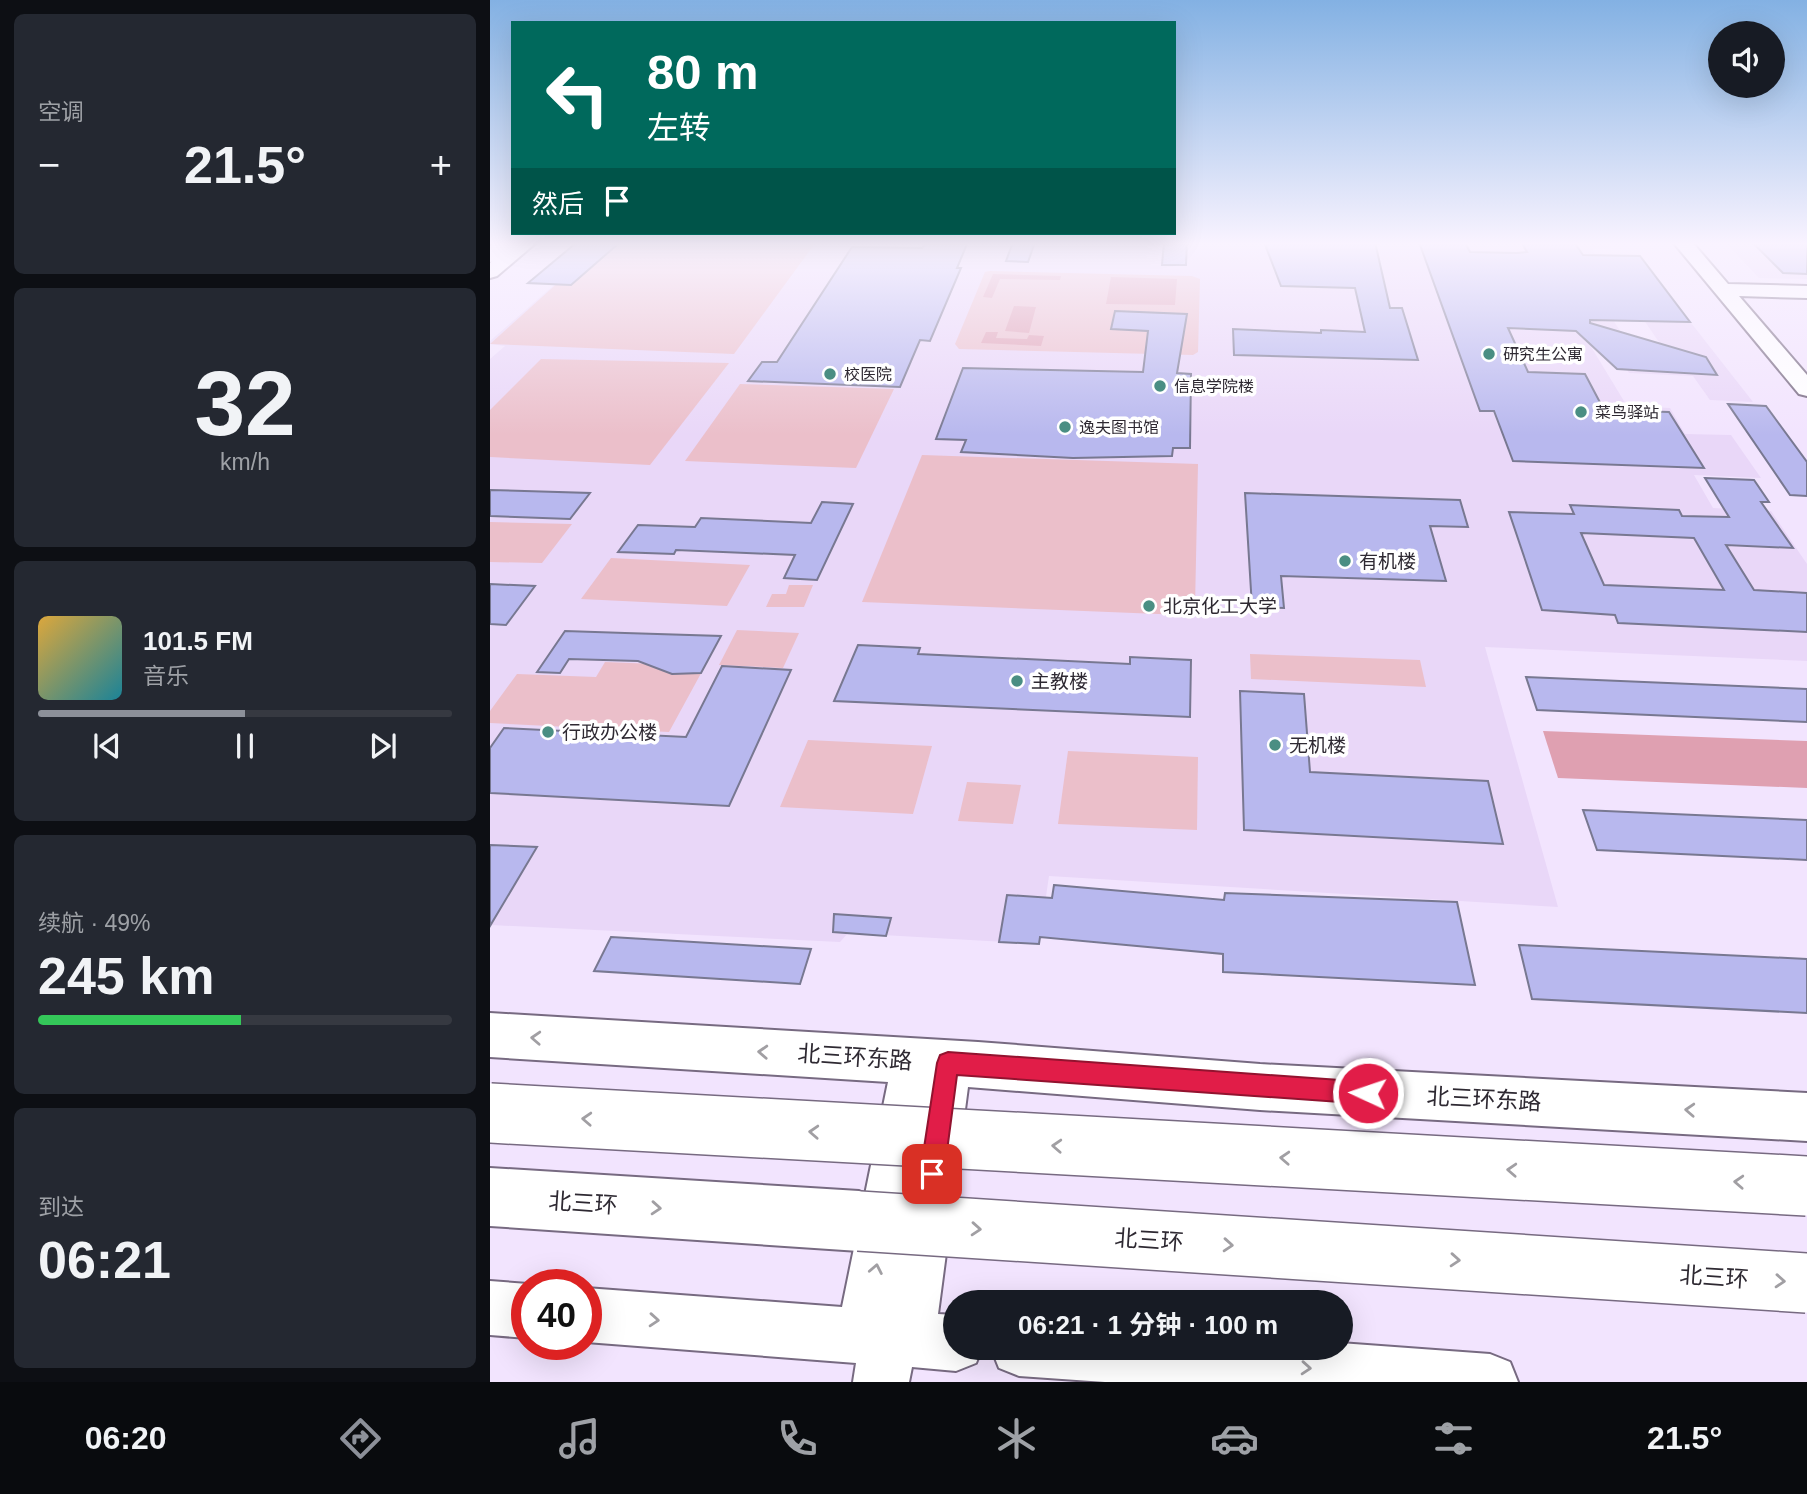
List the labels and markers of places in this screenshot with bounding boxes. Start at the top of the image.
marker: 研究生公寓 [1481,346,1497,362]
place label: 研究生公寓 [1503,346,1583,363]
marker: 校医院 [822,366,838,382]
place label: 校医院 [844,366,892,383]
marker: 信息学院楼 [1152,378,1168,394]
place label: 信息学院楼 [1174,378,1254,395]
marker: 菜鸟驿站 [1573,404,1589,420]
place label: 菜鸟驿站 [1595,404,1659,421]
marker: 逸夫图书馆 [1057,419,1073,435]
place label: 逸夫图书馆 [1079,419,1159,436]
place label: 有机楼 [1359,551,1416,572]
marker: 有机楼 [1337,553,1353,569]
place label: 北京化工大学 [1163,596,1277,617]
marker: 北京化工大学 [1141,598,1157,614]
place label: 主教楼 [1031,671,1088,692]
marker: 主教楼 [1009,673,1025,689]
place label: 行政办公楼 [562,722,657,743]
marker: 行政办公楼 [540,724,556,740]
place label: 无机楼 [1289,735,1346,756]
marker: 无机楼 [1267,737,1283,753]
pin [902,1144,962,1204]

